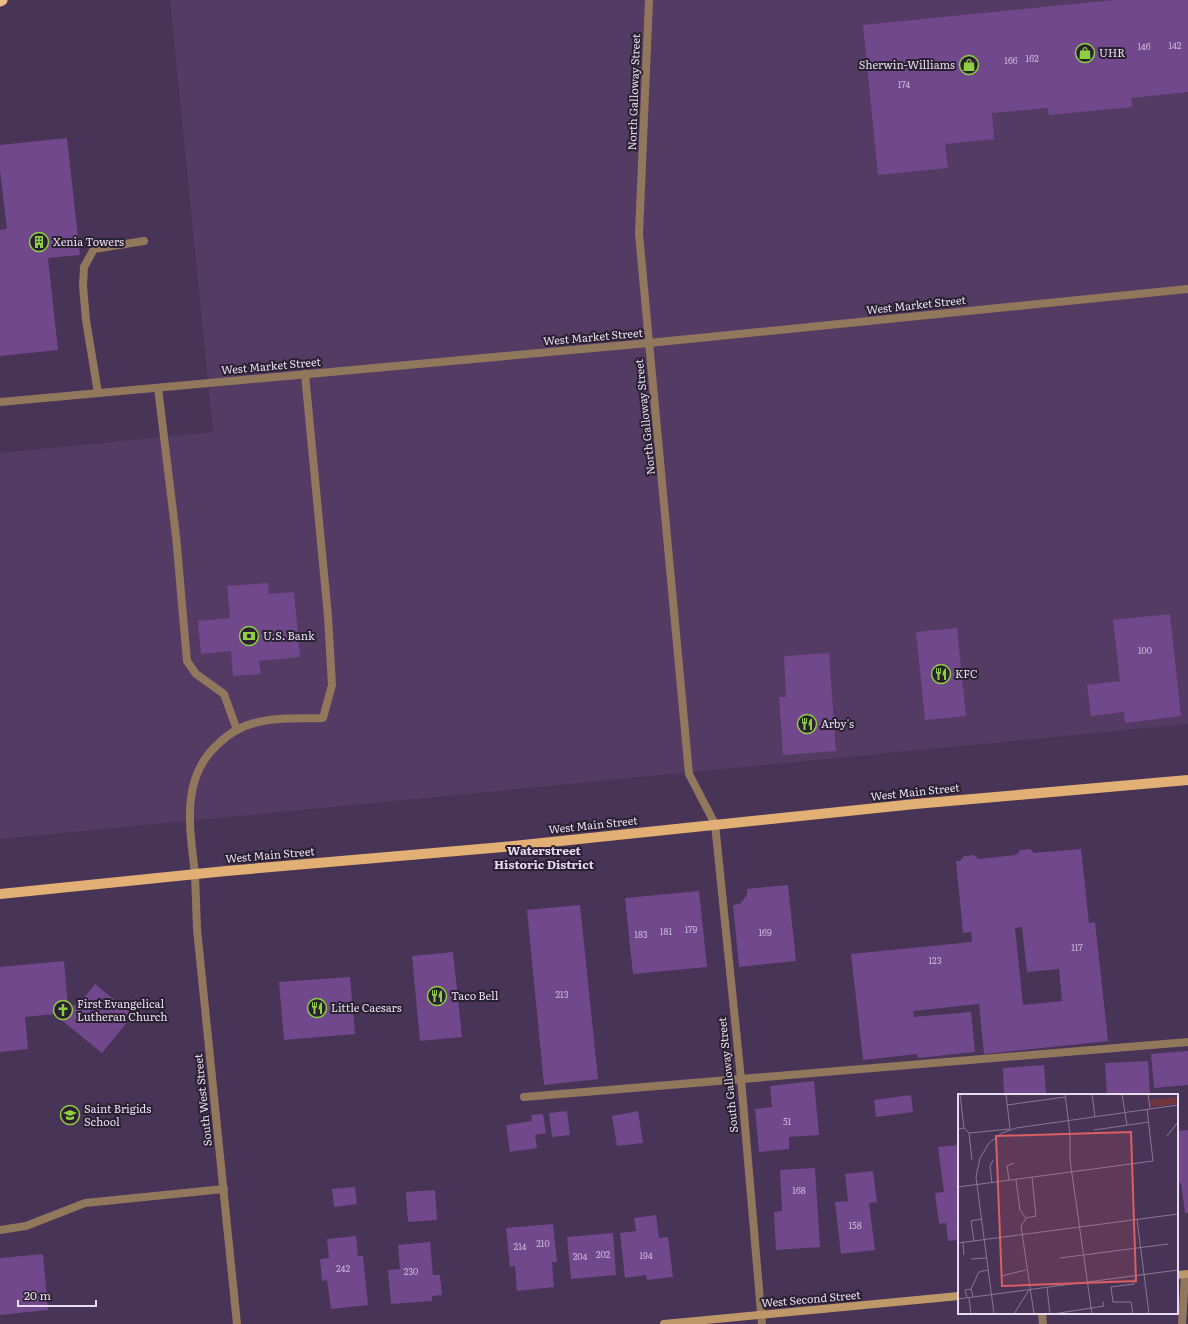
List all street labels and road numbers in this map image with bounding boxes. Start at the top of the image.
street label: North Galloway Street [623,33,643,150]
street label: West Market Street [865,291,967,317]
street label: West Market Street [542,324,644,348]
street label: West Market Street [220,353,322,377]
street label: North Galloway Street [630,358,658,476]
street label: West Main Street [870,778,961,804]
street label: West Main Street [548,811,639,837]
street label: West Main Street [225,842,316,866]
street label: South Galloway Street [713,1016,741,1134]
street label: South West Street [189,1052,215,1147]
street label: West Second Street [761,1286,862,1310]

